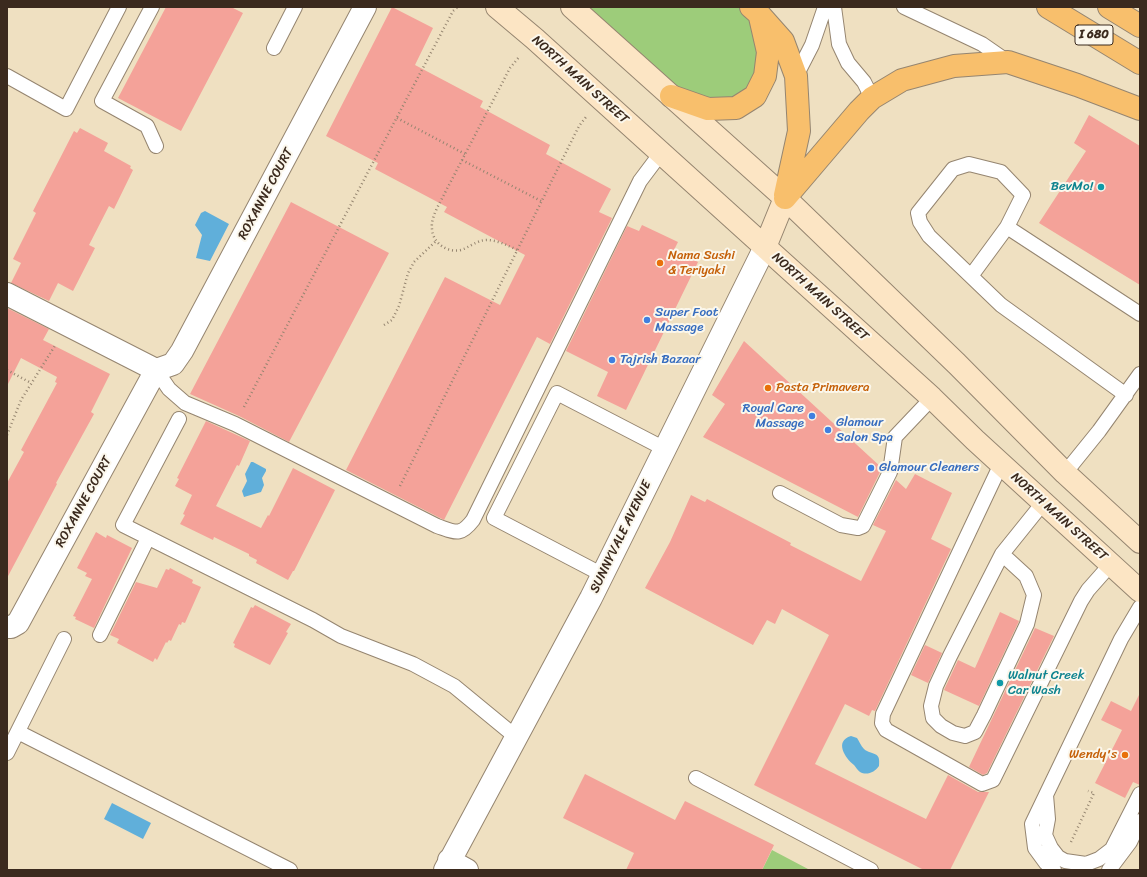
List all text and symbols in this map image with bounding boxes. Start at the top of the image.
road number: I 680 [1075,25,1113,45]
street label: NORTH MAIN STREET [529,33,631,127]
street label: ROXANNE COURT [235,146,297,242]
place label: BevMo! [1051,179,1093,195]
marker: BevMo! [1096,182,1106,192]
place label: Nama Sushi & Teriyaki [668,248,735,279]
street label: NORTH MAIN STREET [769,250,871,344]
marker: Nama Sushi & Teriyaki [655,258,665,268]
place label: Super Foot Massage [655,305,718,336]
marker: Super Foot Massage [642,315,652,325]
place label: Tajrish Bazaar [620,352,701,368]
marker: Tajrish Bazaar [607,355,617,365]
place label: Pasta Primavera [776,380,869,396]
marker: Pasta Primavera [763,383,773,393]
place label: Royal Care Massage [742,401,804,432]
marker: Royal Care Massage [807,411,817,421]
place label: Glamour Salon Spa [836,415,893,446]
marker: Glamour Salon Spa [823,425,833,435]
street label: ROXANNE COURT [53,454,115,550]
place label: Glamour Cleaners [879,460,979,476]
marker: Glamour Cleaners [866,463,876,473]
street label: NORTH MAIN STREET [1008,470,1110,564]
street label: SUNNYVALE AVENUE [587,478,655,596]
place label: Walnut Creek Car Wash [1008,668,1085,699]
marker: Walnut Creek Car Wash [995,678,1005,688]
place label: Wendy's [1069,747,1117,763]
marker: Wendy's [1120,750,1130,760]

